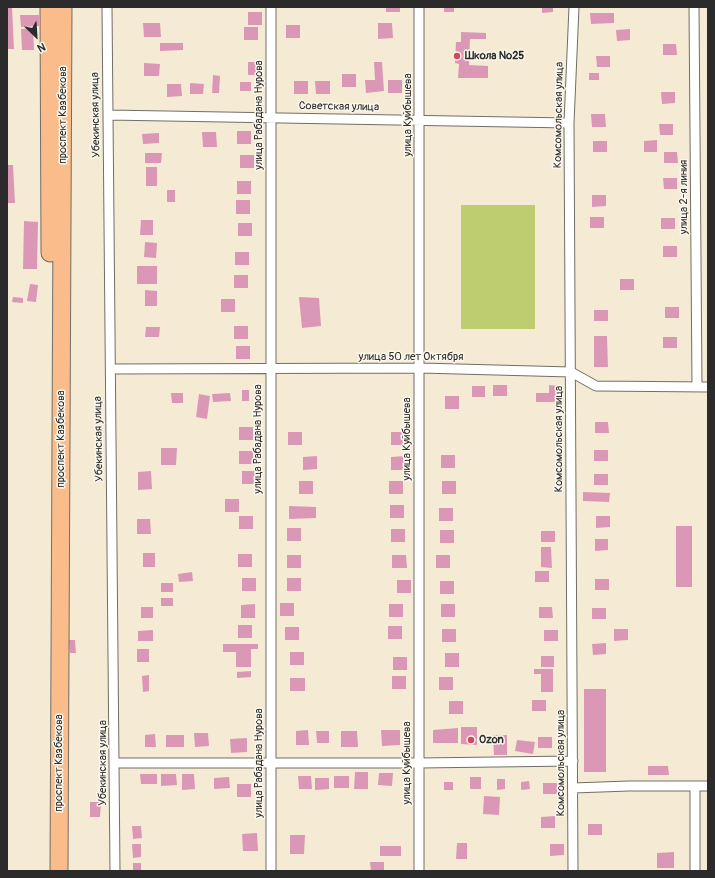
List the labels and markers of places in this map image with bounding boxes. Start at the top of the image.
place label: Школа №25 [465,49,524,63]
marker: Школа №25 [452,51,462,61]
place label: Ozon [479,733,504,747]
marker: Ozon [466,735,476,745]

